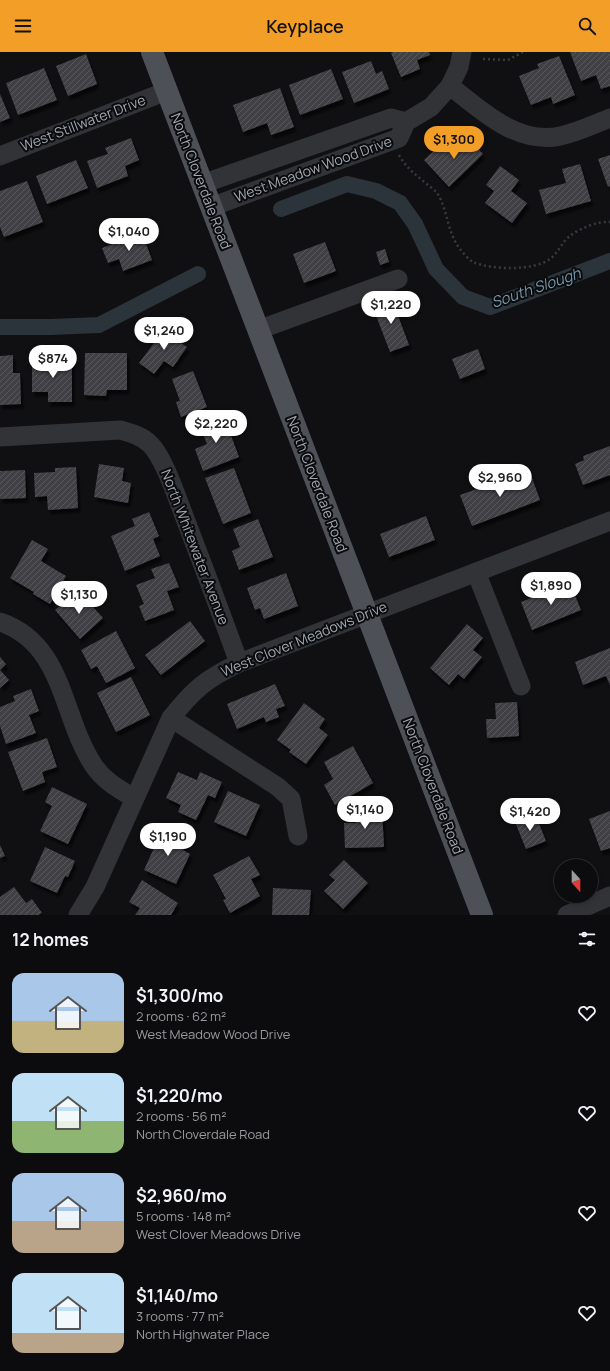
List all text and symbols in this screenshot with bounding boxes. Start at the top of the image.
text: Keyplace [266,14,344,38]
icon: menu [12,15,34,37]
icon: search [576,15,598,37]
street label: West Stillwater Drive [18,90,148,155]
street label: North Cloverdale Road [167,110,236,252]
pin: $1,300 [421,126,487,160]
text: $1,300 [433,130,475,148]
street label: West Meadow Wood Drive [231,131,394,206]
pin: $1,040 [96,218,162,252]
text: $1,040 [108,222,150,240]
water label: South Slough [488,262,584,313]
pin: $1,220 [358,291,424,325]
text: $1,220 [370,295,412,313]
pin: $1,240 [131,317,197,351]
text: $1,240 [143,321,185,339]
pin: $874 [29,345,77,379]
text: $874 [38,349,68,367]
pin: $2,220 [183,410,249,444]
street label: North Cloverdale Road [283,413,352,555]
text: $2,220 [194,414,238,432]
pin: $2,960 [467,464,533,498]
street label: North Whitewater Avenue [157,466,234,627]
text: $2,960 [478,468,522,486]
pin: $1,890 [518,572,584,606]
text: $1,890 [530,576,572,594]
pin: $1,130 [46,581,112,615]
text: $1,130 [60,585,98,603]
street label: West Clover Meadows Drive [218,596,390,681]
street label: North Cloverdale Road [399,715,468,857]
pin: $1,140 [332,796,398,830]
pin: $1,420 [497,798,563,832]
text: $1,140 [346,800,384,818]
text: $1,420 [509,802,551,820]
pin: $1,190 [135,823,201,857]
text: $1,190 [149,827,187,845]
north arrow [554,859,598,903]
map controls [554,859,598,903]
text: 12 homes [12,928,89,951]
icon: filters [576,928,598,950]
text: $1,300/mo [136,984,223,1007]
icon: home [44,989,92,1037]
icon: heart [576,1002,598,1024]
text: 2 rooms · 62 m² [136,1007,226,1025]
text: West Meadow Wood Drive [136,1025,290,1043]
text: $1,220/mo [136,1084,223,1107]
icon: home [44,1089,92,1137]
icon: heart [576,1102,598,1124]
text: 2 rooms · 56 m² [136,1107,226,1125]
text: North Cloverdale Road [136,1125,270,1143]
text: $2,960/mo [136,1184,227,1207]
icon: home [44,1189,92,1237]
icon: heart [576,1202,598,1224]
text: 5 rooms · 148 m² [136,1207,231,1225]
text: West Clover Meadows Drive [136,1225,301,1243]
text: $1,140/mo [136,1284,218,1307]
icon: home [44,1289,92,1337]
icon: heart [576,1302,598,1324]
text: 3 rooms · 77 m² [136,1307,224,1325]
text: North Highwater Place [136,1325,270,1343]

